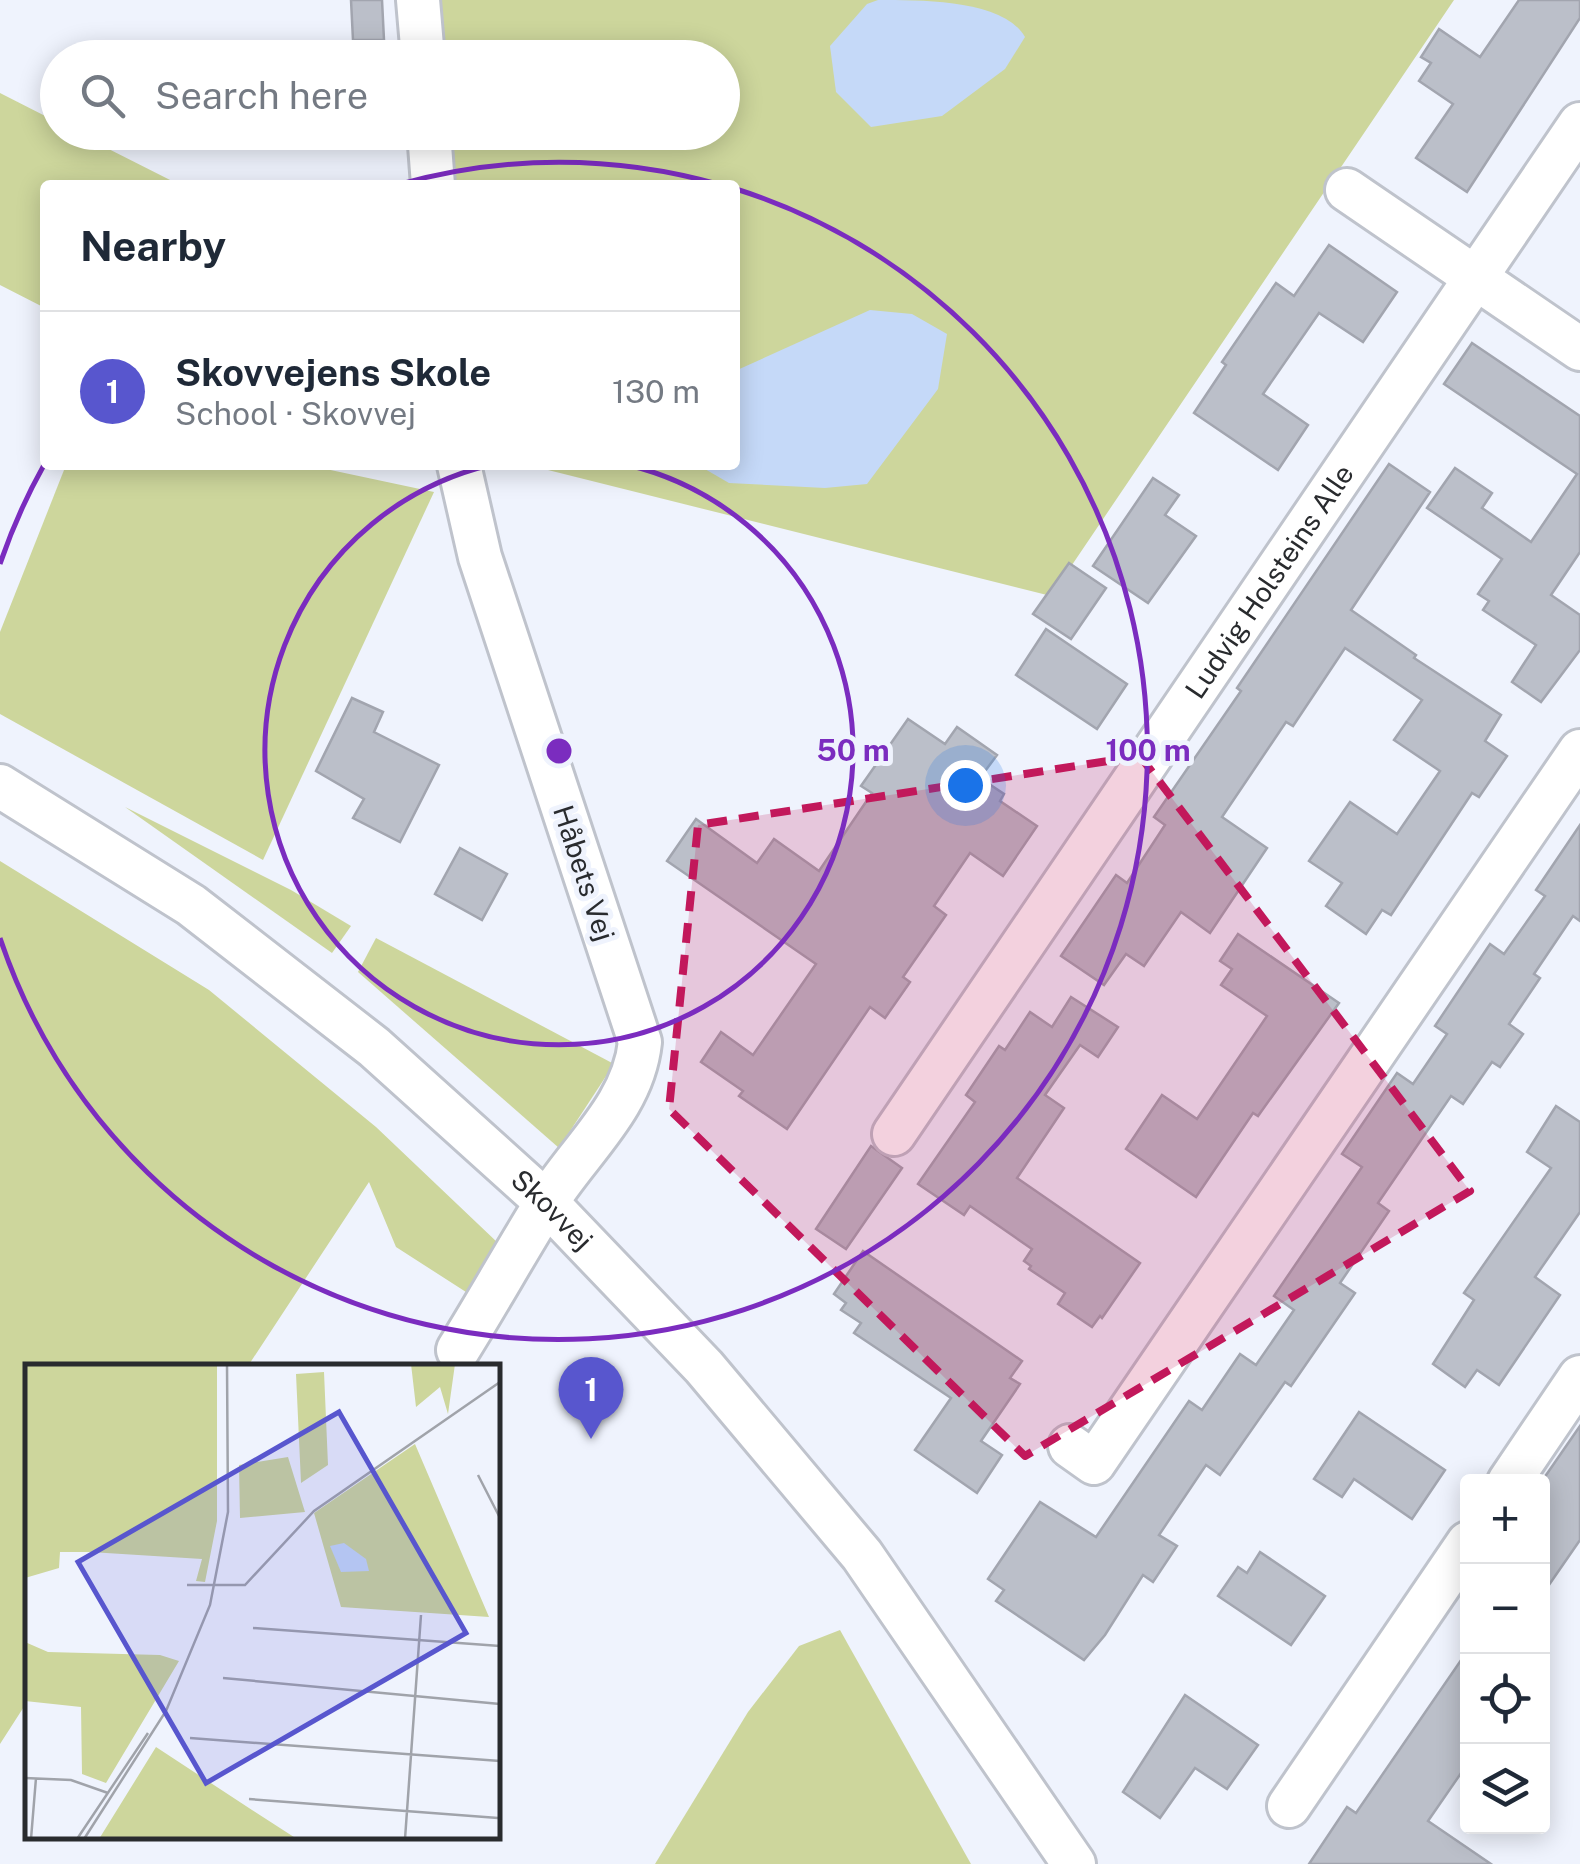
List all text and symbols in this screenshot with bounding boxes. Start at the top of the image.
search box [40,40,740,150]
icon: search [75,68,130,123]
text: Search here [155,73,368,118]
text: Nearby [80,221,226,270]
text: Skovvejens Skole [175,350,491,395]
text: 1 [106,373,119,410]
text: 130 m [612,373,700,410]
text: School · Skovvej [175,395,416,432]
street label: Ludvig Holsteins Alle [1178,458,1360,704]
text: 50 m [816,732,890,768]
text: 100 m [1105,732,1191,768]
centre of rings [541,733,577,769]
your location [940,760,991,811]
street label: Håbets Vej [547,801,622,945]
street label: Skovvej [505,1162,600,1257]
pin: 1 [558,1356,624,1439]
inset map [25,1364,500,1839]
map controls [1460,1474,1550,1834]
button: + [1460,1474,1550,1564]
button: − [1460,1564,1550,1654]
button: locate [1460,1654,1550,1744]
button: layers [1460,1744,1550,1834]

